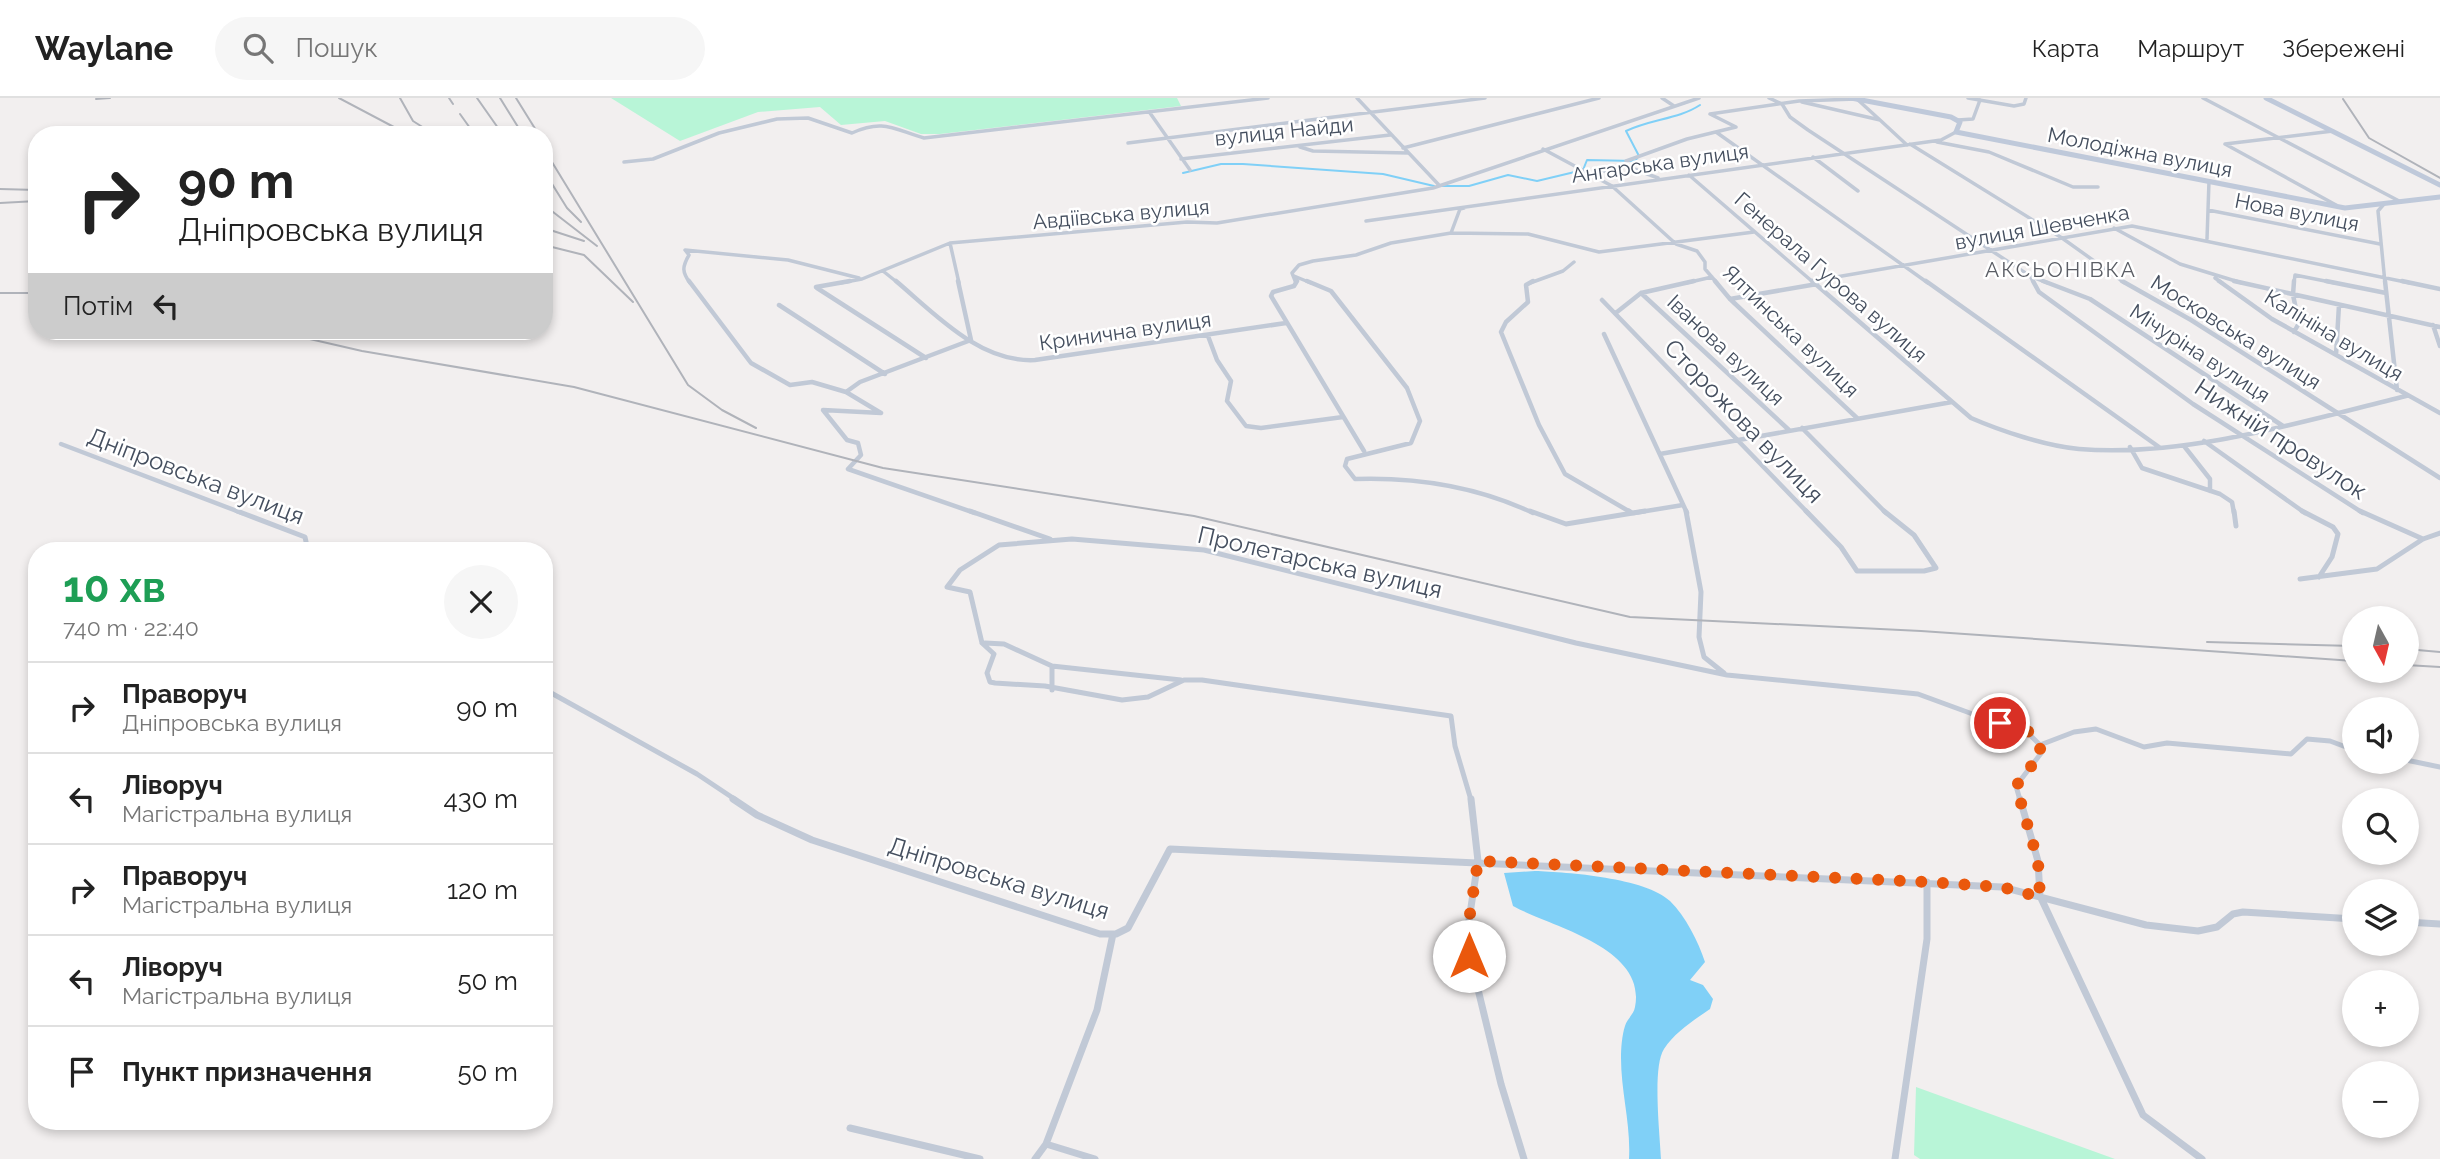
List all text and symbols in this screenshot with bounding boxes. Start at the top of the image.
search box [215,17,705,80]
text: Waylane [35,29,173,68]
icon: search [239,29,277,67]
text: Пошук [295,33,378,63]
text: Карта [2032,34,2099,63]
text: Маршрут [2137,34,2244,63]
text: Збережені [2282,34,2405,63]
street label: вулиця Найди [1213,111,1355,151]
street label: Молодіжна вулиця [2046,122,2234,182]
street label: Ангарська вулиця [1570,138,1750,188]
text: 90 m [178,152,294,209]
icon: right [63,154,154,245]
street label: Генерала Гурова вулиця [1730,187,1932,367]
street label: Нова вулиця [2233,188,2361,236]
street label: Авдіївська вулиця [1031,194,1211,234]
street label: вулиця Шевченка [1953,199,2131,255]
text: Дніпровська вулиця [178,211,484,248]
district label: АКСЬОНІВКА [1985,257,2137,282]
street label: Ялтинська вулиця [1718,260,1864,402]
street label: Московська вулиця [2146,269,2326,395]
street label: Калініна вулиця [2260,284,2408,386]
icon: left [147,287,185,325]
street label: Іванова вулиця [1662,289,1790,411]
text: Потім [63,291,133,321]
street label: Мічуріна вулиця [2125,298,2275,408]
street label: Кринична вулиця [1037,307,1213,355]
street label: Сторожова вулиця [1658,333,1830,509]
street label: Нижній провулок [2189,373,2373,505]
street label: Дніпровська вулиця [84,421,308,531]
street label: Пролетарська вулиця [1195,520,1445,604]
text: 10 хв [63,563,166,612]
button: close [444,565,518,639]
north arrow [2342,606,2418,682]
map controls [2342,606,2419,1138]
text: 740 m · 22:40 [63,614,199,641]
text: Праворуч [122,679,247,709]
icon: right [63,689,101,727]
text: 90 m [456,693,518,723]
pin [1970,693,2030,753]
button: sound [2342,697,2419,774]
icon: arrive [1981,704,2019,742]
text: Дніпровська вулиця [122,709,342,736]
text: Ліворуч [122,770,223,800]
icon: left [63,780,101,818]
text: 430 m [443,784,518,814]
button: search [2342,788,2419,865]
text: Магістральна вулиця [122,800,352,827]
street label: Дніпровська вулиця [885,831,1113,925]
text: Праворуч [122,861,247,891]
icon: right [63,871,101,909]
text: 120 m [447,875,518,905]
button: layers [2342,879,2419,956]
text: Магістральна вулиця [122,891,352,918]
position arrow [1432,919,1506,993]
text: Ліворуч [122,952,223,982]
icon: left [63,962,101,1000]
text: 50 m [457,966,518,996]
button: + [2342,970,2419,1047]
text: Магістральна вулиця [122,982,352,1009]
icon: arrive [63,1053,101,1091]
text: Пункт призначення [122,1057,372,1087]
text: 50 m [457,1057,518,1087]
button: − [2342,1061,2419,1138]

